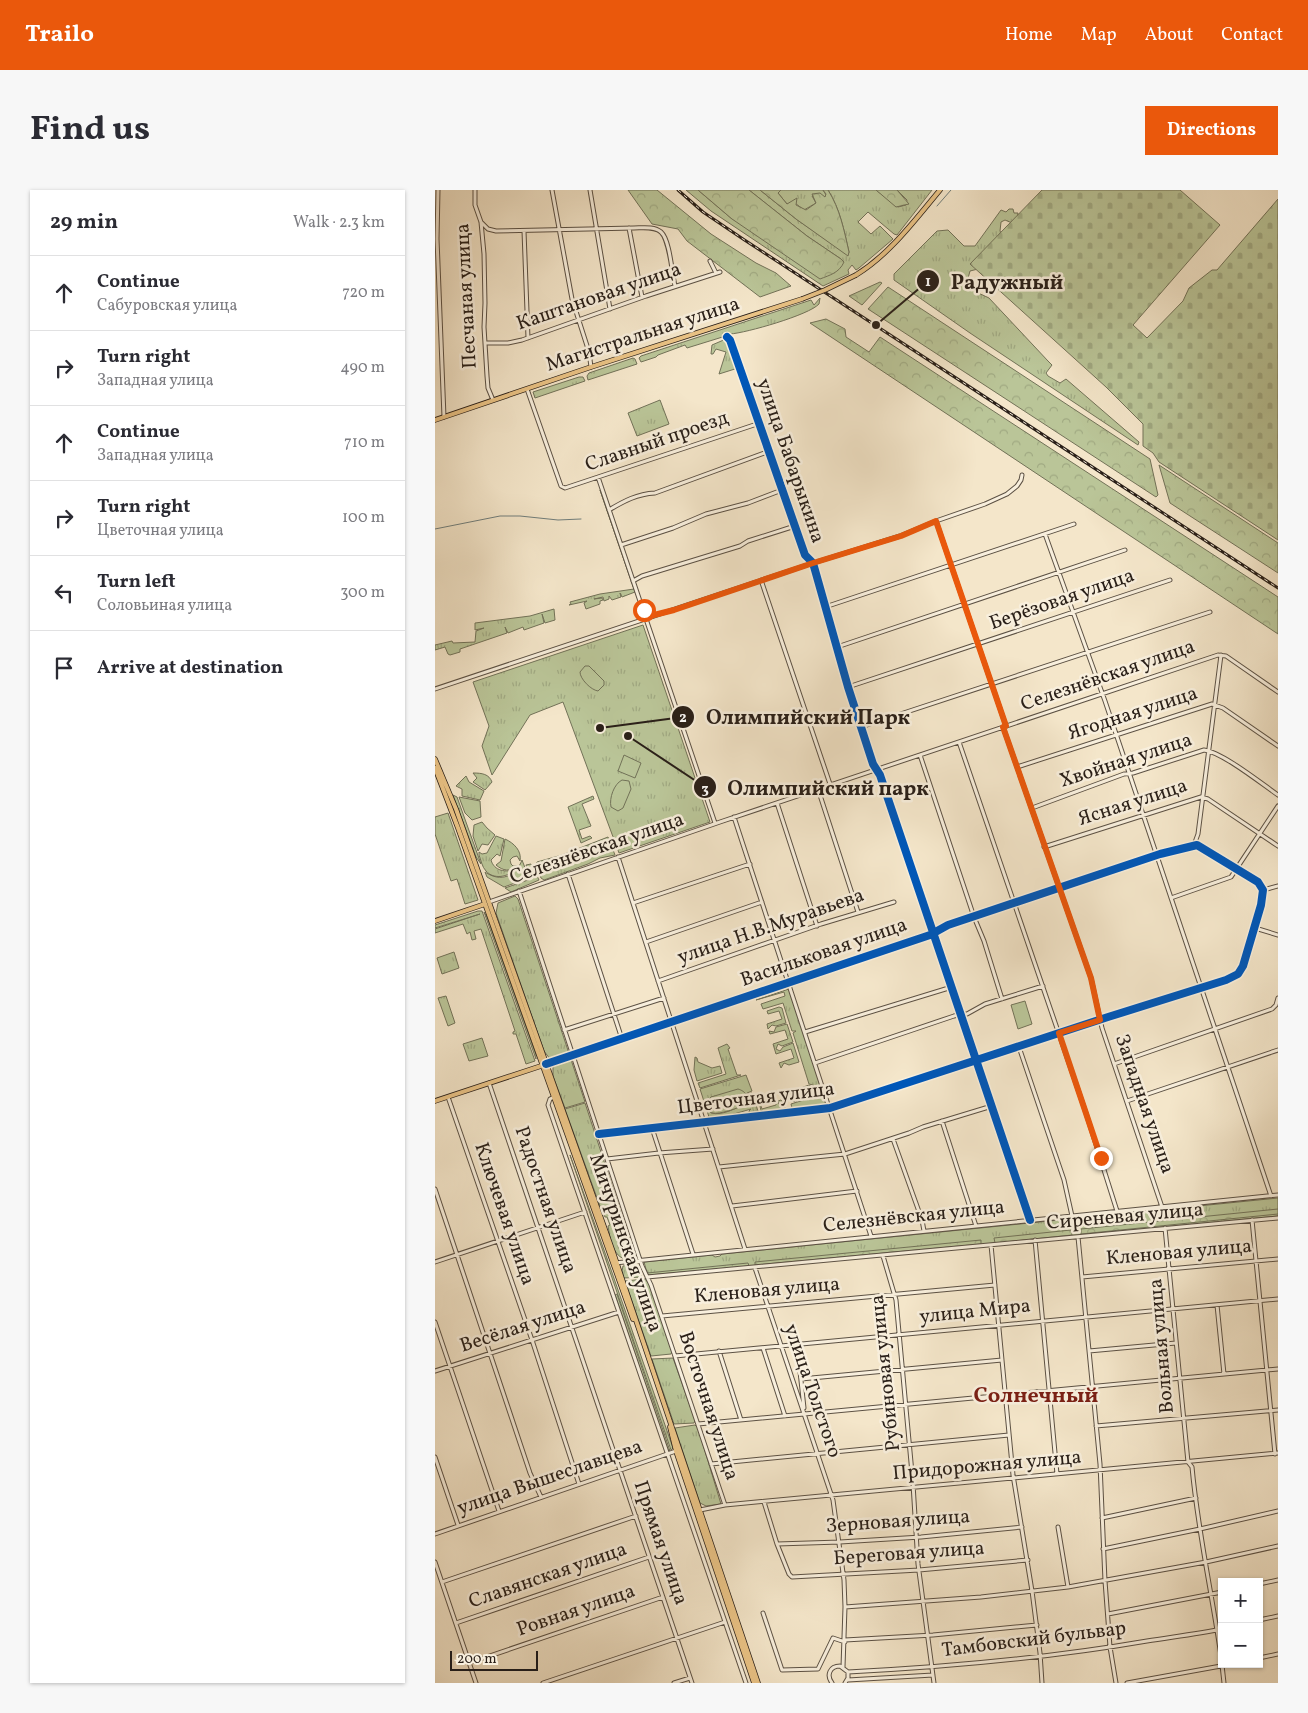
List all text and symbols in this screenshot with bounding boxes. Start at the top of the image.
text: Trailo [25,18,94,52]
text: Home [1005,23,1053,48]
text: Map [1081,23,1117,48]
text: About [1145,23,1193,48]
text: Contact [1221,23,1283,48]
text: Find us [30,106,150,154]
button: Directions [1145,106,1278,155]
text: 29 min [50,208,118,237]
text: Walk · 2.3 km [293,212,385,234]
street label: Песчаная улица [449,222,485,370]
street label: Каштановая улица [513,256,685,338]
callout: Радужный [915,263,1073,299]
text: Continue [97,269,180,295]
text: Радужный [951,269,1063,298]
text: 1 [925,272,931,293]
icon: ahead [50,279,78,307]
text: 720 m [342,282,385,304]
street label: Магистральная улица [542,290,744,380]
text: Сабуровская улица [97,295,237,317]
text: Turn right [97,344,190,370]
icon: right [50,354,78,382]
text: 490 m [340,357,385,379]
text: Западная улица [97,370,214,392]
street label: улица Бабарыкина [749,375,831,547]
street label: Славный проезд [582,404,732,480]
text: Continue [97,419,180,445]
icon: ahead [50,429,78,457]
text: 710 m [344,432,385,454]
text: Западная улица [97,445,214,467]
text: Turn right [97,494,190,520]
icon: right [50,504,78,532]
text: 100 m [342,507,385,529]
text: Цветочная улица [97,520,224,542]
street label: Берёзовая улица [986,562,1138,638]
text: Turn left [97,569,176,595]
icon: left [50,579,78,607]
text: 300 m [340,582,385,604]
text: Соловьиная улица [97,595,232,617]
route start [633,599,656,622]
street label: Селезнёвская улица [1017,633,1199,719]
icon: arrive [50,654,78,682]
text: Arrive at destination [97,655,283,681]
street label: Ягодная улица [1064,680,1202,748]
callout: Олимпийский Парк [671,699,920,735]
text: Олимпийский Парк [706,704,911,733]
text: 2 [679,708,687,729]
street label: Хвойная улица [1056,726,1196,796]
callout: Олимпийский парк [692,769,939,805]
street label: Ясная улица [1075,772,1191,834]
text: Олимпийский парк [727,775,929,804]
text: 3 [701,779,709,800]
street label: Селезнёвская улица [506,806,688,892]
street label: улица Н.В.Муравьева [674,882,868,972]
street label: Васильковая улица [737,911,911,995]
street label: Западная улица [1107,1030,1181,1178]
street label: Цветочная улица [676,1075,836,1123]
street label: Радостная улица [507,1123,583,1278]
street label: Ключевая улица [466,1139,542,1289]
route end [1090,1147,1113,1170]
street label: Мичуринская улица [581,1150,669,1336]
street label: Селезнёвская улица [822,1194,1006,1240]
street label: Сиреневая улица [1045,1196,1205,1238]
street label: Кленовая улица [1105,1233,1253,1273]
street label: Кленовая улица [693,1271,841,1311]
street label: Вольная улица [1142,1277,1182,1415]
street label: улица Мира [918,1292,1032,1332]
street label: Весёлая улица [456,1293,590,1361]
street label: Рубиновая улица [864,1293,908,1453]
street label: улица Толстого [776,1320,848,1462]
street label: Восточная улица [671,1328,745,1484]
district label: Солнечный [974,1381,1098,1412]
street label: улица Вышеславцева [454,1433,646,1523]
street label: Придорожная улица [891,1444,1083,1488]
street label: Прямая улица [626,1477,694,1609]
street label: Зерновая улица [825,1503,971,1541]
street label: Береговая улица [832,1535,986,1573]
street label: Славянская улица [465,1536,631,1616]
street label: Ровная улица [513,1578,639,1644]
map controls [1218,1578,1263,1668]
button: + [1218,1578,1263,1623]
street label: Тамбовский бульвар [940,1615,1128,1665]
button: − [1218,1623,1263,1668]
scale bar [450,1648,537,1671]
text: 200 m [457,1650,497,1669]

